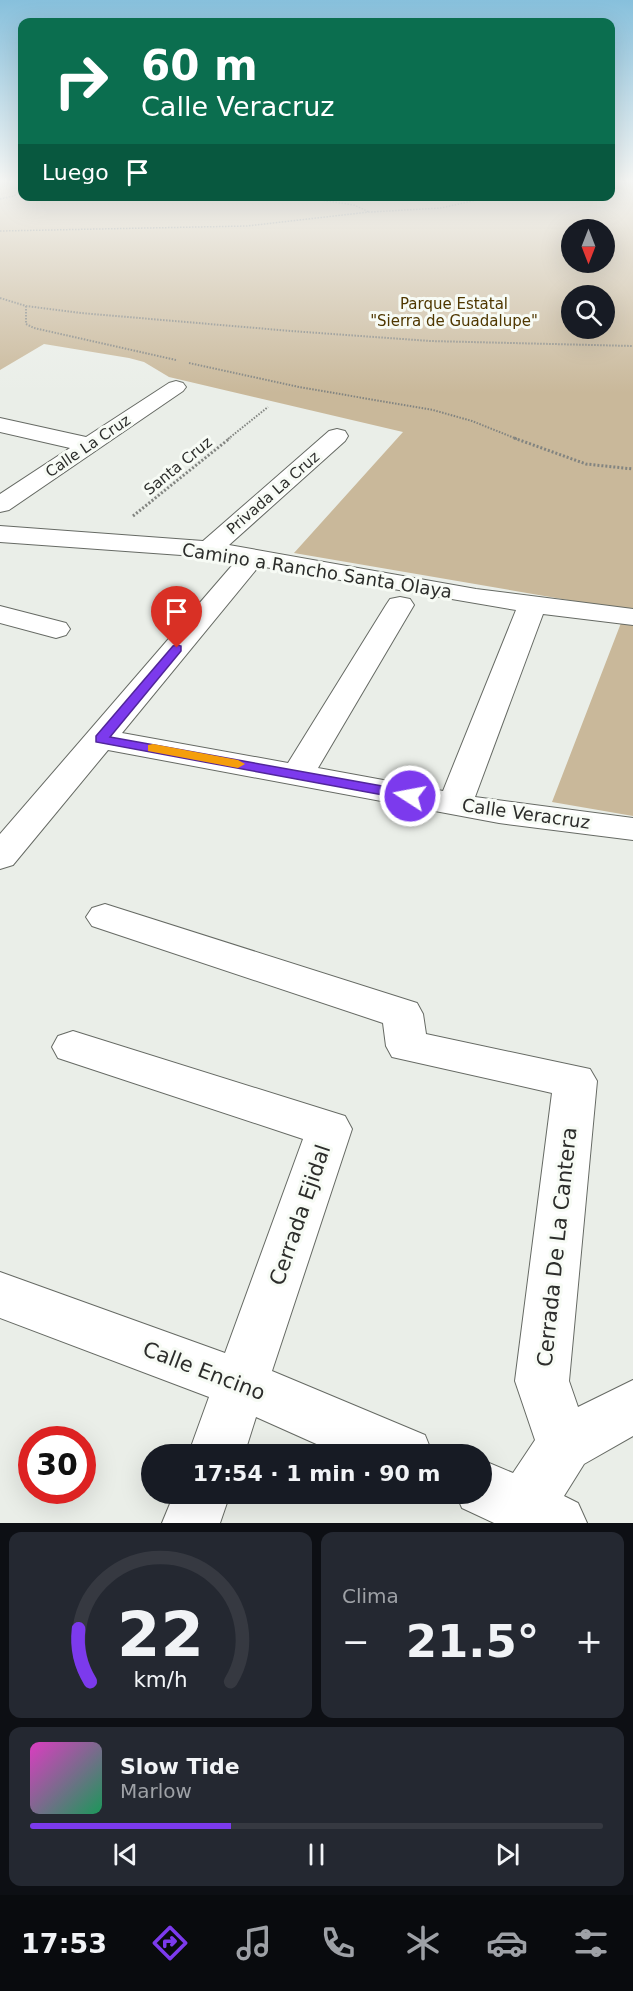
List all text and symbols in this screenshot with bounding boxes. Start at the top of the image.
text: 60 m [141,41,258,90]
icon: right [42,42,120,120]
text: Calle Veracruz [141,91,334,122]
icon: arrive [121,156,154,189]
text: Luego [42,160,109,185]
north arrow [561,219,615,273]
map controls [561,219,615,339]
button: search [561,285,615,339]
park label: Parque Estatal "Sierra de Guadalupe" [370,295,538,330]
street label: Calle La Cruz [42,411,134,481]
street label: Santa Cruz [140,433,216,499]
street label: Privada La Cruz [223,448,323,538]
street label: Camino a Rancho Santa Olaya [181,539,454,602]
pin [151,586,202,648]
icon: arrive [160,595,193,628]
position arrow [378,764,442,828]
street label: Calle Veracruz [461,794,591,833]
street label: Cerrada De La Cantera [532,1126,582,1368]
street label: Cerrada Ejidal [265,1142,335,1288]
street label: Calle Encino [140,1337,268,1405]
speed limit sign: 30 [18,1426,96,1504]
text: 17:54 · 1 min · 90 m [193,1461,440,1486]
text: Clima [342,1584,399,1608]
text: 22 [117,1598,204,1671]
text: 21.5° [406,1615,539,1668]
text: − [342,1622,370,1661]
text: + [575,1622,603,1661]
text: km/h [133,1667,188,1692]
text: Slow Tide [120,1754,240,1779]
text: Marlow [120,1779,192,1803]
icon: previous [109,1838,142,1871]
icon: pause [300,1838,333,1871]
icon: next [491,1838,524,1871]
icon: directions [149,1922,191,1964]
icon: music [233,1922,275,1964]
icon: phone [317,1922,359,1964]
icon: climate [402,1922,444,1964]
icon: car [486,1922,528,1964]
icon: filters [570,1922,612,1964]
text: 17:53 [21,1928,107,1959]

